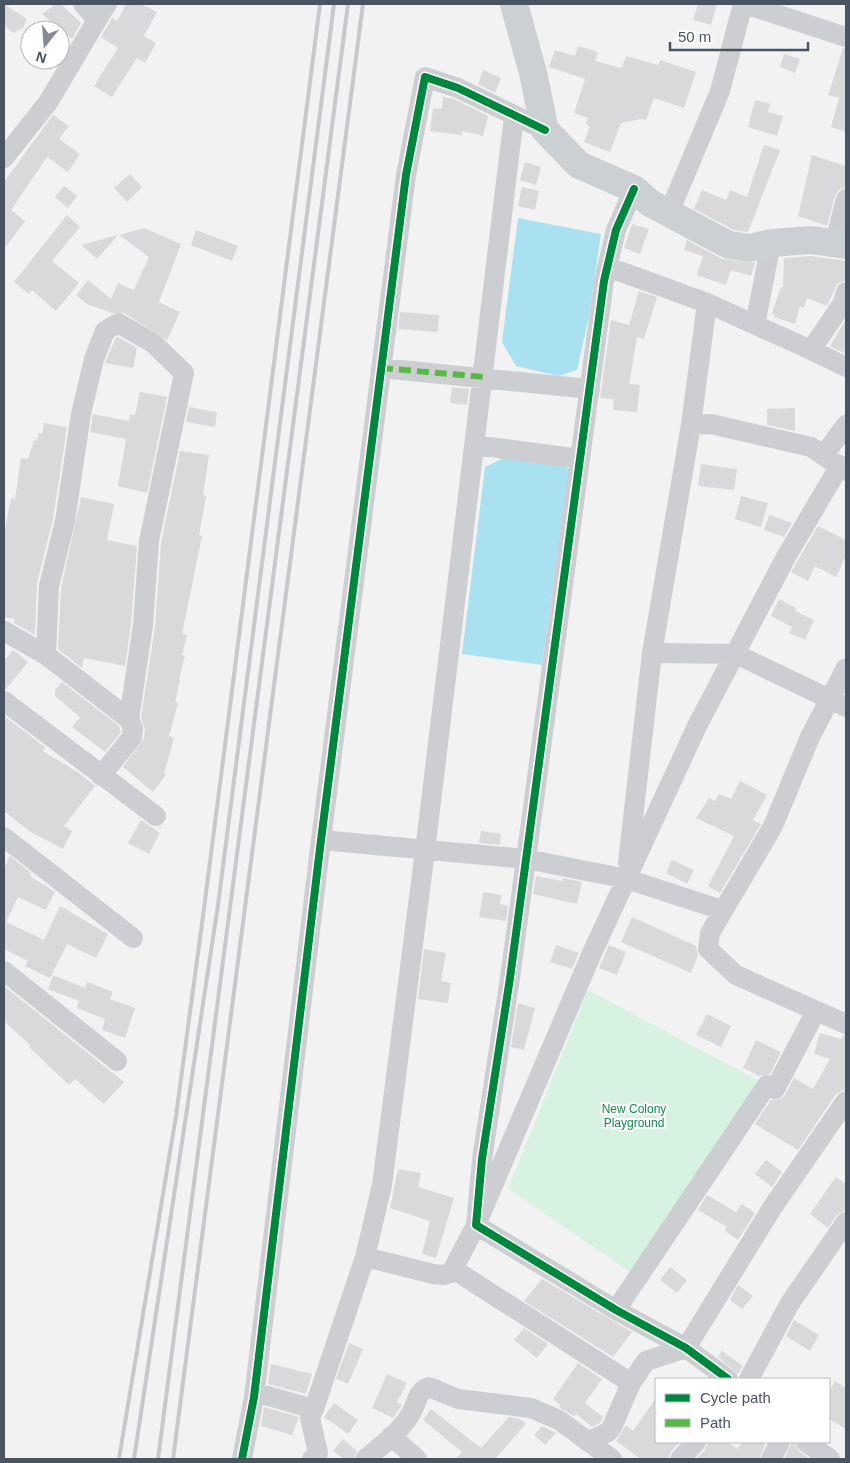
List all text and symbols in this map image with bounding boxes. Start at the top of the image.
north arrow [20,20,70,70]
scale bar [670,20,808,52]
text: 50 m [678,28,711,45]
text: N [34,48,48,67]
park label: New Colony Playground [602,1102,666,1130]
legend [655,1378,830,1443]
text: Cycle path [700,1389,771,1406]
text: Path [700,1414,731,1431]

